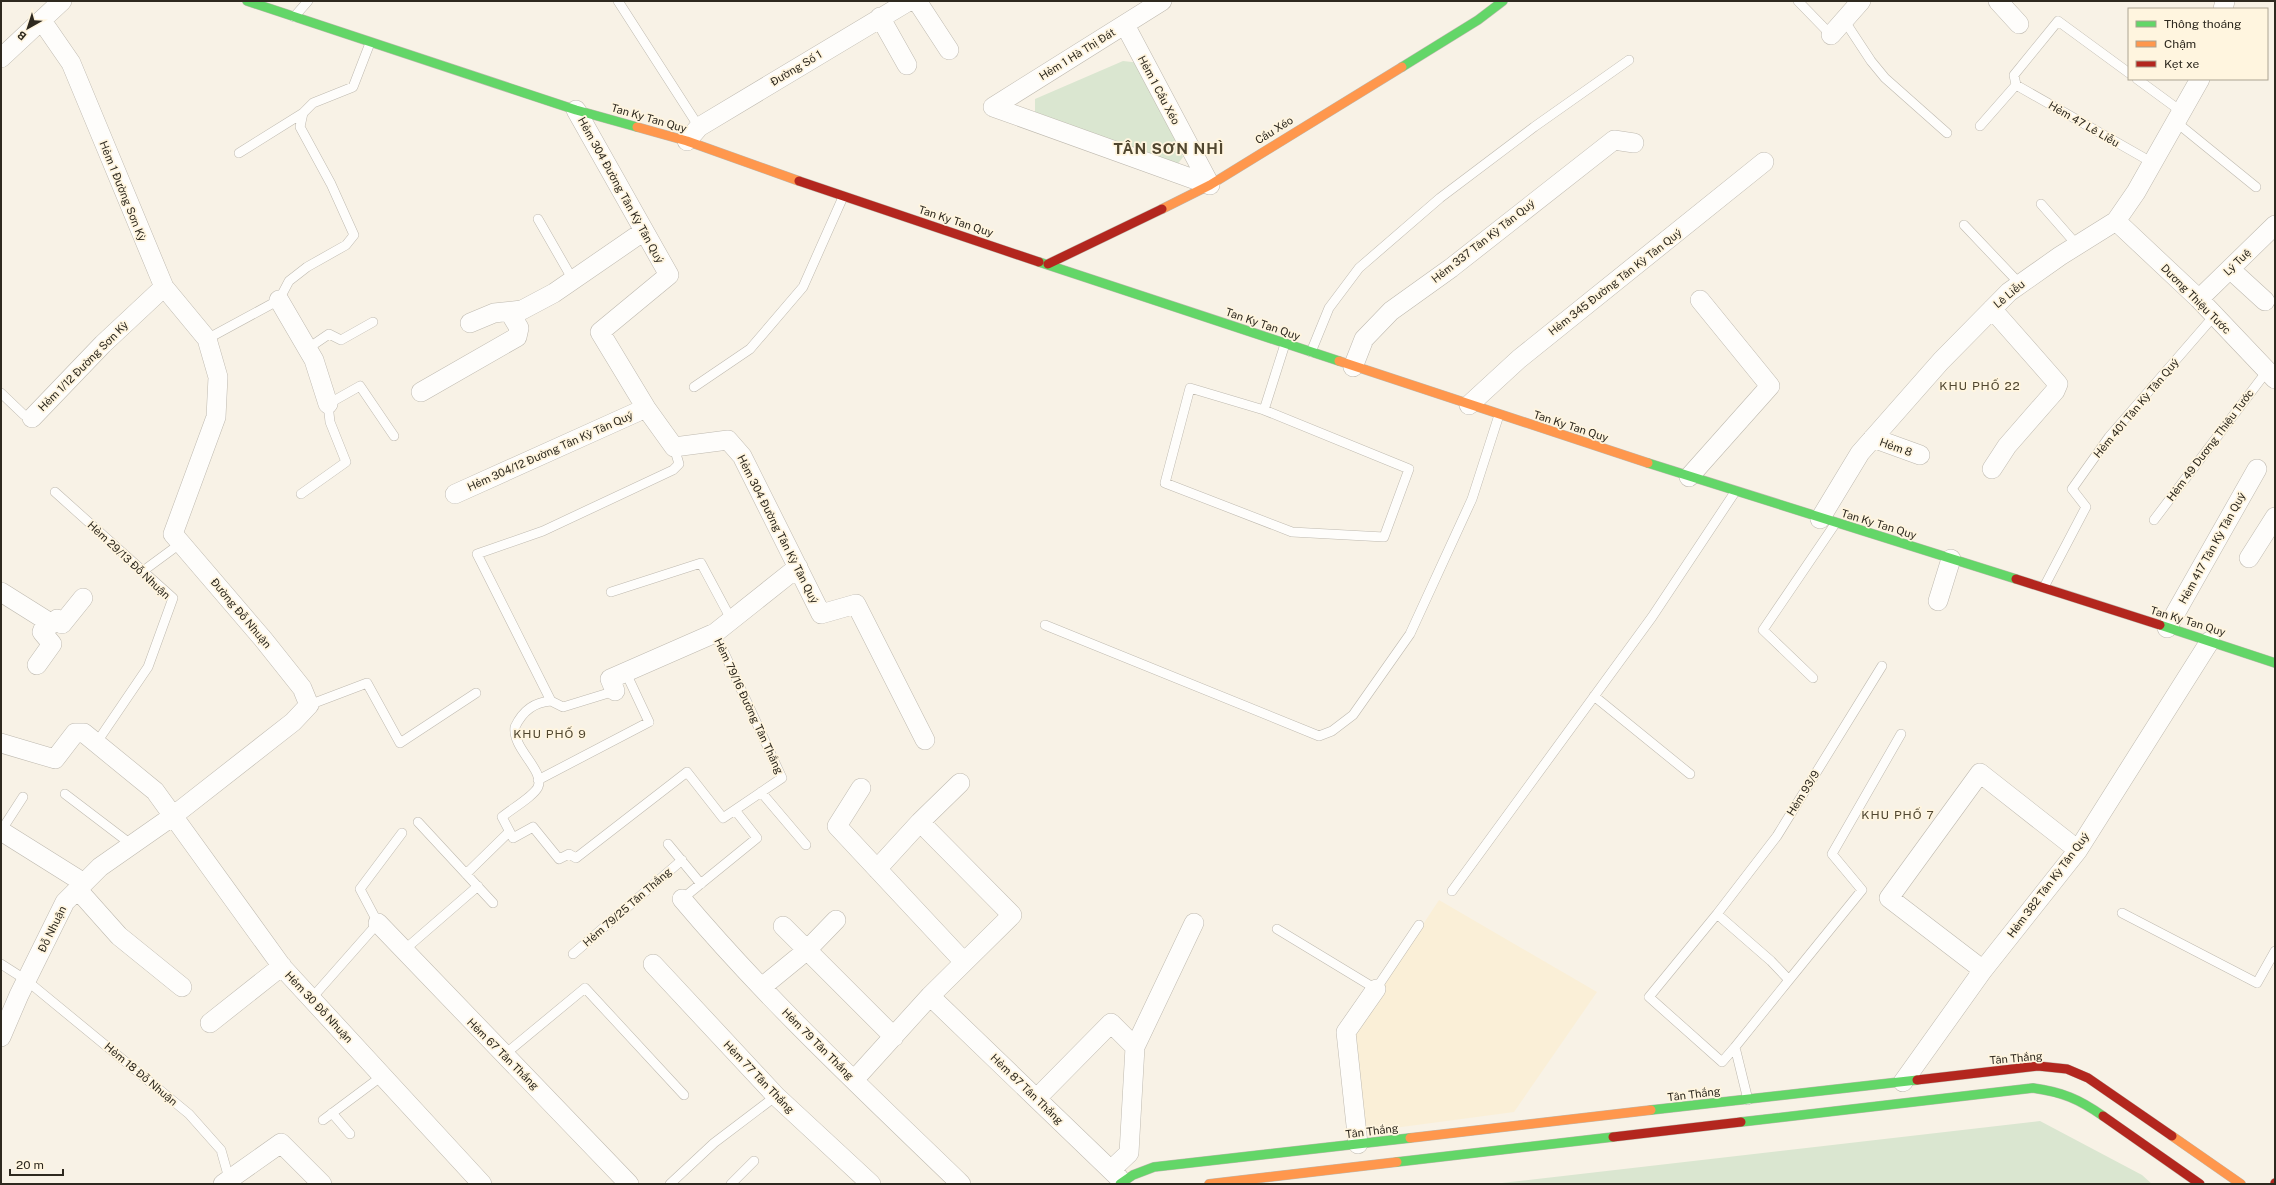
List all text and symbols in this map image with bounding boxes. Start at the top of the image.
north arrow [8,8,48,48]
legend [2128,8,2268,80]
text: Thông thoáng [2164,17,2241,31]
street label: Hẻm 1 Hà Thị Đát [1037,26,1117,82]
text: B [15,28,28,43]
text: Chậm [2164,37,2196,51]
street label: Đường Số 1 [768,48,824,88]
street label: Hẻm 1 Cầu Xéo [1136,53,1182,127]
text: Kẹt xe [2164,57,2199,71]
street label: Hẻm 47 Lê Liễu [2047,99,2121,149]
street label: Tan Ky Tan Quy [610,101,688,135]
street label: Cầu Xéo [1253,114,1295,146]
street label: Hẻm 304 Đường Tân Kỳ Tân Quý [576,115,666,265]
street label: Hẻm 1 Đường Sơn Kỳ [97,139,149,243]
district label: TÂN SƠN NHÌ [1114,140,1224,157]
street label: Hẻm 337 Tân Kỳ Tân Quý [1429,197,1537,285]
street label: Tan Ky Tan Quy [917,203,995,239]
street label: Hẻm 345 Đường Tân Kỳ Tân Quý [1546,226,1684,338]
street label: Lý Tuệ [2221,246,2253,278]
street label: Dương Thiệu Tước [2159,262,2233,336]
street label: Lê Liễu [1991,278,2027,310]
street label: Tan Ky Tan Quy [1224,306,1302,342]
street label: Hẻm 1/12 Đường Sơn Kỳ [36,319,130,413]
street label: Hẻm 401 Tân Kỳ Tân Quý [2091,356,2181,460]
district label: KHU PHỐ 22 [1939,378,2021,393]
street label: Hẻm 49 Dương Thiệu Tước [2164,387,2256,503]
street label: Tan Ky Tan Quy [1532,408,1610,444]
street label: Hẻm 304/12 Đường Tân Kỳ Tân Quý [465,409,635,493]
street label: Hẻm 8 [1878,436,1914,458]
street label: Hẻm 304 Đường Tân Kỳ Tân Quý [735,453,821,605]
street label: Hẻm 417 Tân Kỳ Tân Quý [2176,490,2248,606]
street label: Tan Ky Tan Quy [1840,507,1918,541]
street label: Hẻm 29/13 Đỗ Nhuận [85,519,173,601]
street label: Đường Đỗ Nhuận [208,576,274,650]
street label: Tan Ky Tan Quy [2149,604,2227,638]
street label: Hẻm 79/16 Đường Tân Thắng [712,636,786,776]
district label: KHU PHỐ 9 [513,726,587,741]
street label: Hẻm 93/9 [1784,768,1822,818]
district label: KHU PHỐ 7 [1861,807,1935,822]
street label: Hẻm 382 Tân Kỳ Tân Quý [2005,830,2091,940]
street label: Hẻm 79/25 Tân Thắng [580,865,674,949]
street label: Đỗ Nhuận [36,904,68,954]
street label: Hẻm 30 Đỗ Nhuận [283,969,355,1045]
street label: Hẻm 79 Tân Thắng [780,1006,856,1082]
street label: Hẻm 67 Tân Thắng [465,1016,541,1092]
street label: Hẻm 77 Tân Thắng [721,1038,797,1116]
street label: Hẻm 18 Đỗ Nhuận [102,1040,180,1108]
street label: Tân Thắng [1989,1050,2043,1066]
street label: Hẻm 87 Tân Thắng [988,1051,1066,1127]
street label: Tân Thắng [1667,1085,1721,1103]
street label: Tân Thắng [1345,1122,1399,1140]
scale bar [10,1151,63,1177]
text: 20 m [16,1158,44,1172]

